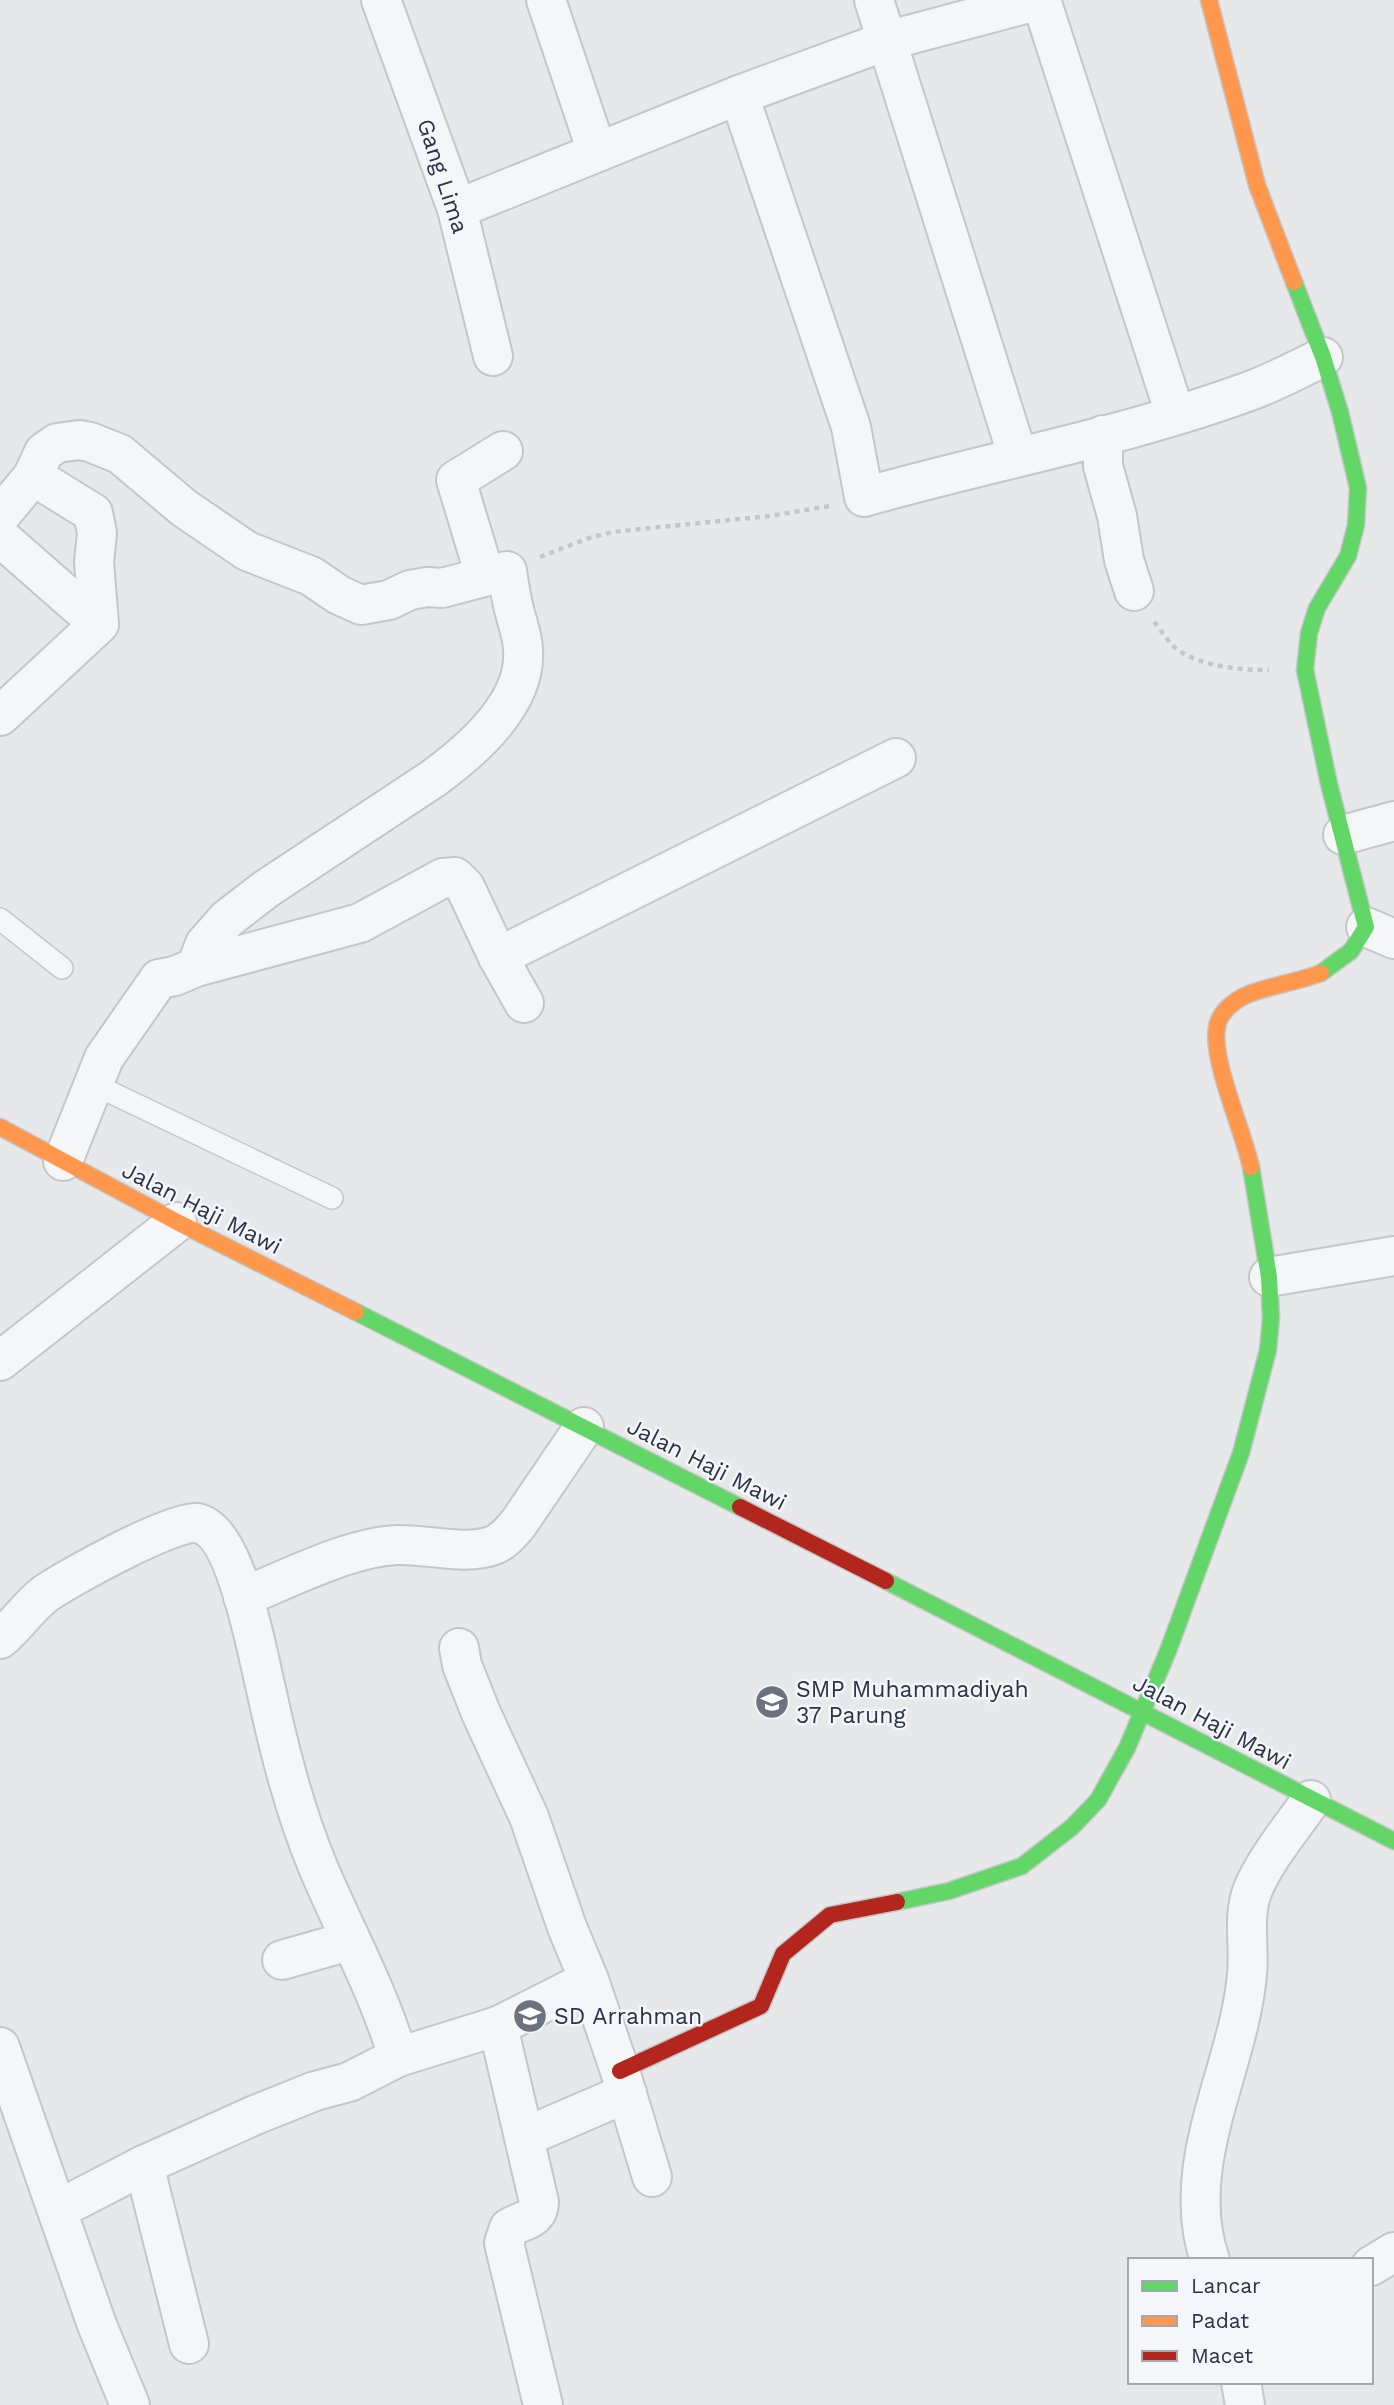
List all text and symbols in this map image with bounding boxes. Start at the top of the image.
street label: Gang Lima [411,115,474,237]
street label: Jalan Haji Mawi [118,1157,286,1260]
street label: Jalan Haji Mawi [623,1413,791,1516]
street label: Jalan Haji Mawi [1128,1669,1295,1775]
place label: SMP Muhammadiyah 37 Parung [796,1676,1029,1729]
school or university icon: SMP Muhammadiyah 37 Parung [753,1683,791,1721]
school or university icon: SD Arrahman [511,1997,549,2035]
place label: SD Arrahman [554,2003,702,2030]
legend [1128,2258,1373,2384]
text: Lancar [1191,2273,1261,2298]
text: Padat [1191,2308,1249,2333]
text: Macet [1191,2343,1253,2368]

